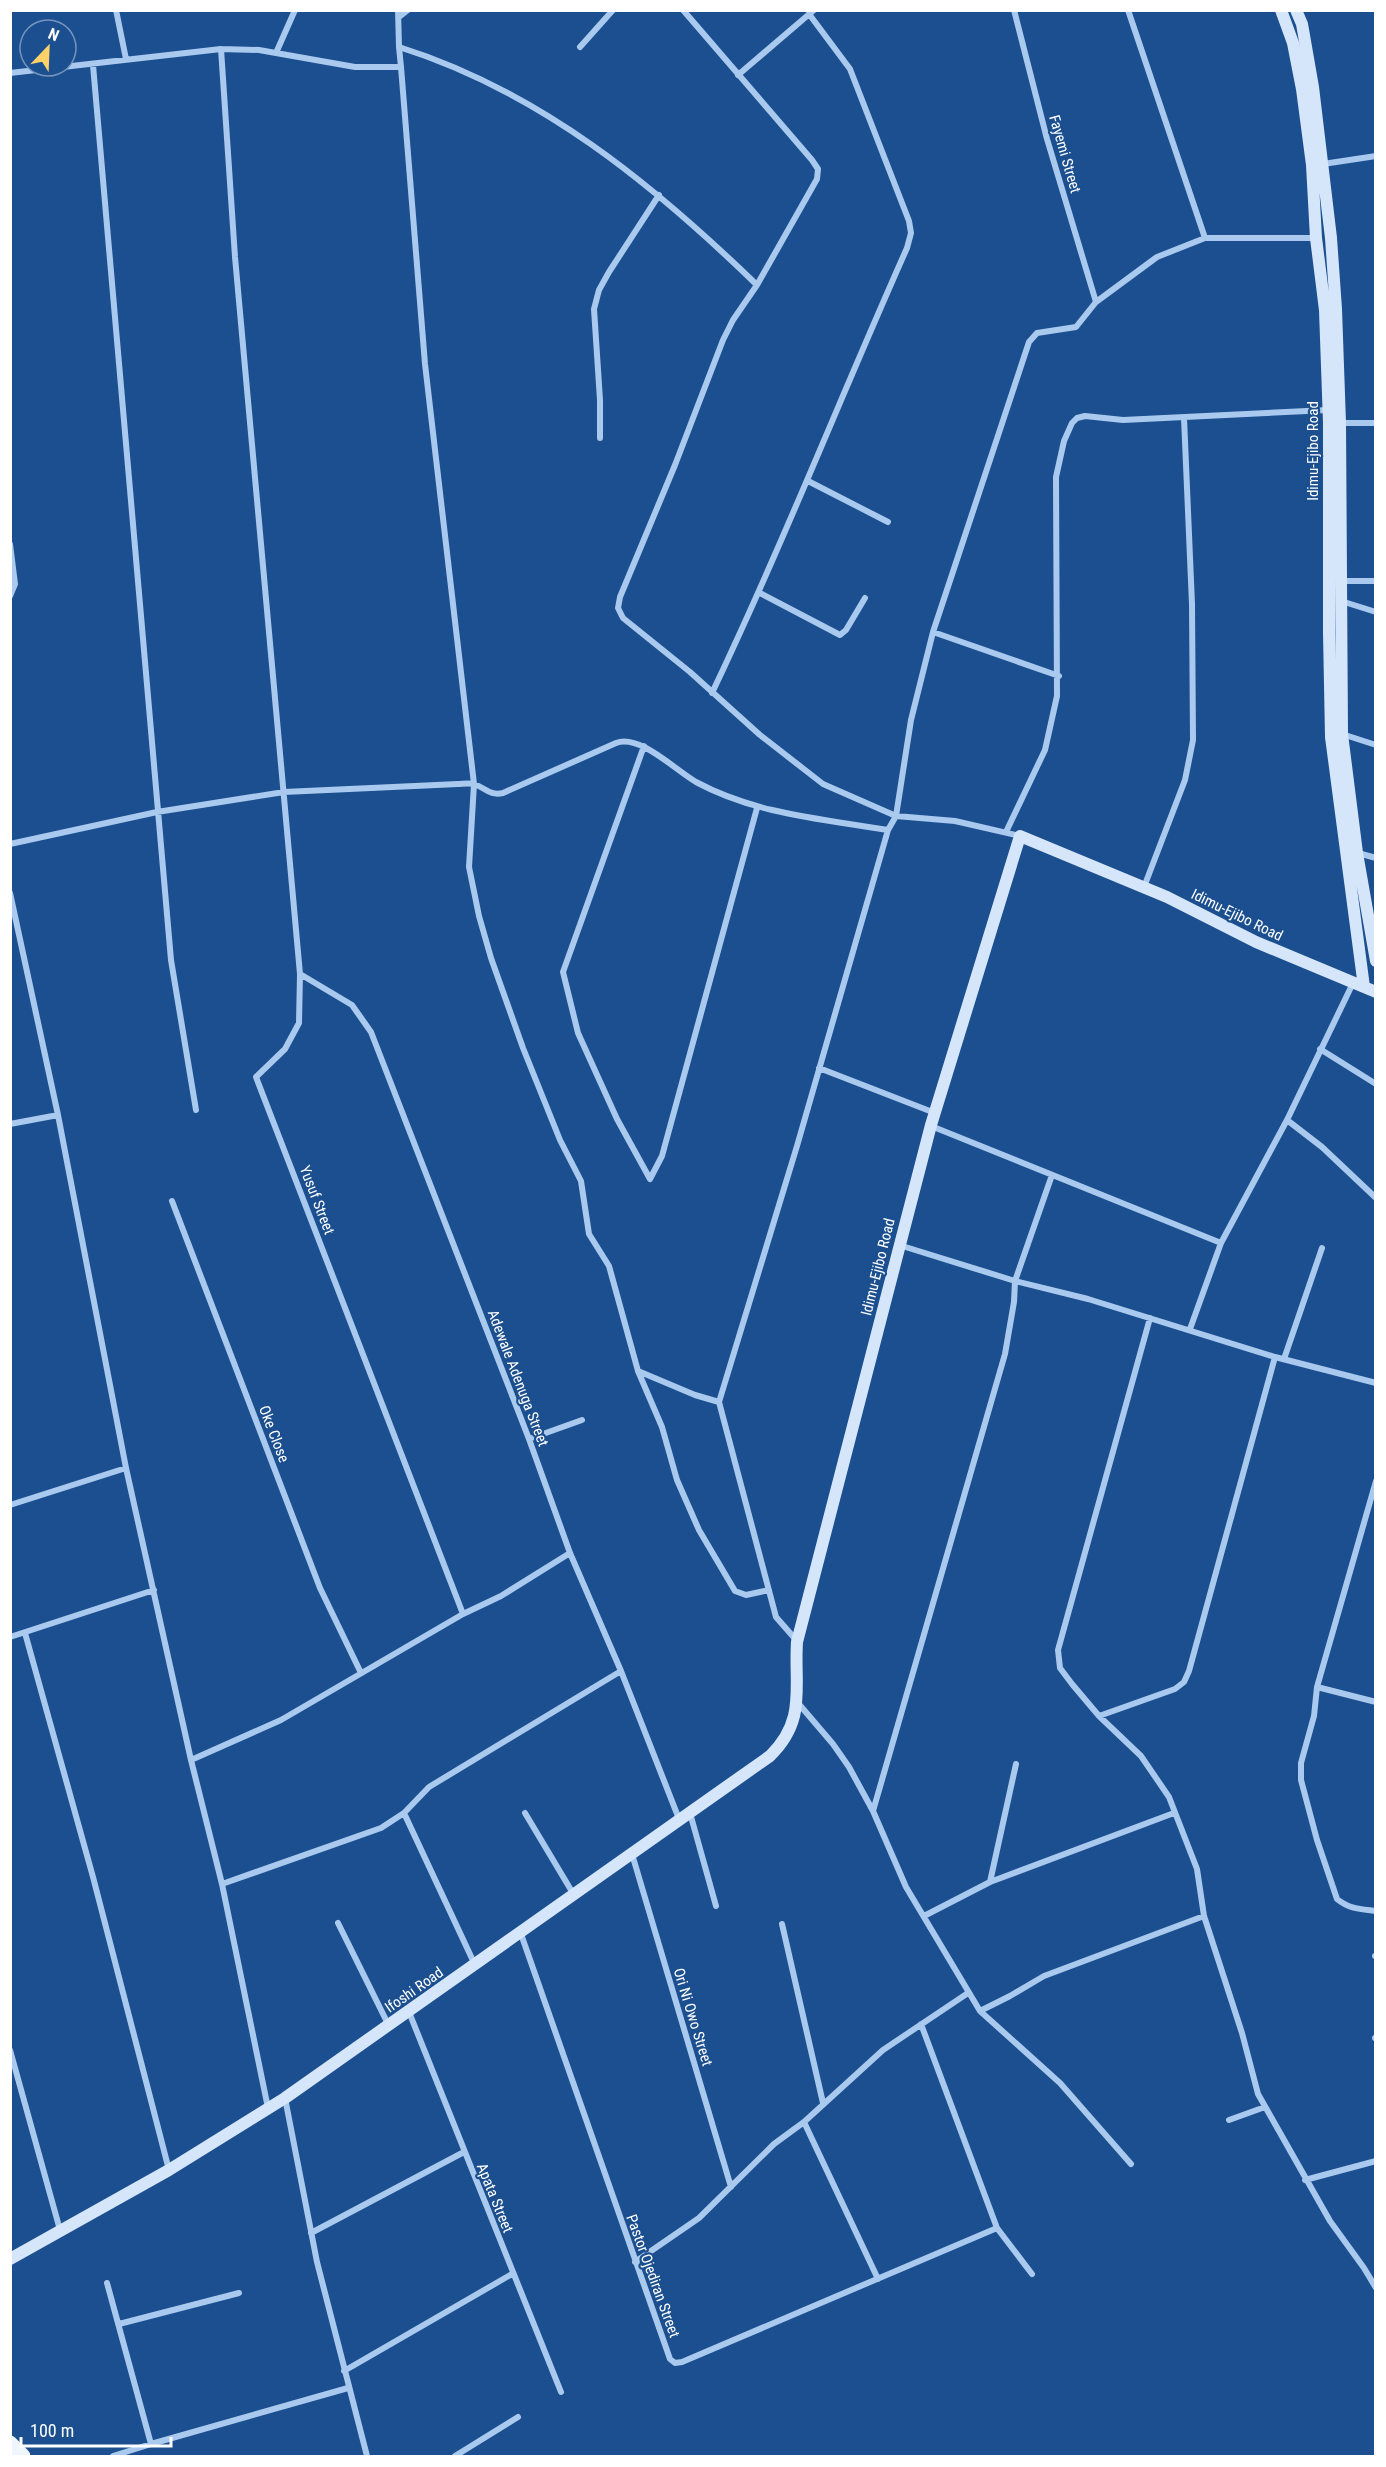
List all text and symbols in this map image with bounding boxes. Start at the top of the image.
north arrow [18,18,78,78]
text: N [45,24,62,45]
street label: Fayemi Street [1045,113,1085,195]
street label: Idimu-Ejibo Road [1304,401,1322,501]
street label: Idimu-Ejibo Road [1188,885,1286,945]
street label: Yusuf Street [296,1163,338,1237]
street label: Idimu-Ejibo Road [857,1216,899,1318]
street label: Adewale Adenuga Street [484,1307,552,1449]
street label: Oke Close [255,1403,293,1465]
street label: Ifoshi Road [381,1963,447,2017]
street label: Ori Ni Owo Street [670,1966,716,2068]
street label: Apata Street [473,2161,517,2235]
street label: Pastor Ojediran Street [622,2212,684,2340]
scale bar [21,2410,171,2448]
text: 100 m [30,2420,74,2441]

